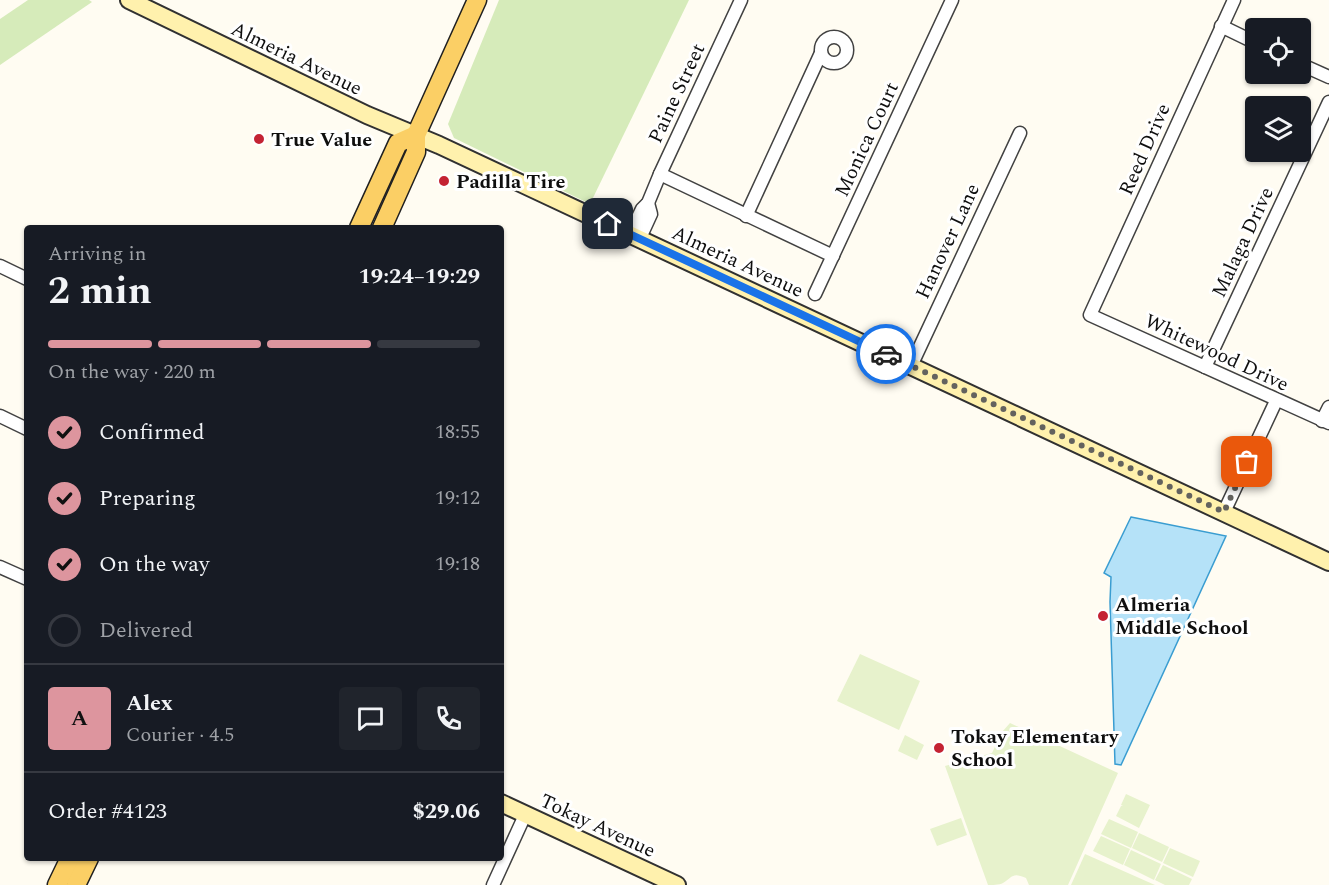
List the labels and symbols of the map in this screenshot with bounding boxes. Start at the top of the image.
street label: Almeria Avenue [226,14,367,104]
street label: Paine Street [641,39,713,148]
street label: Monica Court [827,77,907,202]
street label: Reed Drive [1111,99,1178,200]
place label: True Value [271,125,372,155]
marker: True Value [252,132,266,146]
place label: Padilla Tire [456,167,566,197]
marker: Padilla Tire [437,174,451,188]
street label: Hanover Lane [908,179,988,304]
street label: Malaga Drive [1204,182,1282,303]
pin [582,198,633,249]
street label: Almeria Avenue [667,218,809,306]
street label: Whitewood Drive [1139,306,1294,400]
courier [856,324,916,384]
pin [1221,436,1272,487]
place label: Almeria Middle School [1115,590,1249,643]
marker: Almeria Middle School [1096,609,1110,623]
place label: Tokay Elementary School [951,722,1120,775]
marker: Tokay Elementary School [932,741,946,755]
street label: Tokay Avenue [535,786,660,866]

